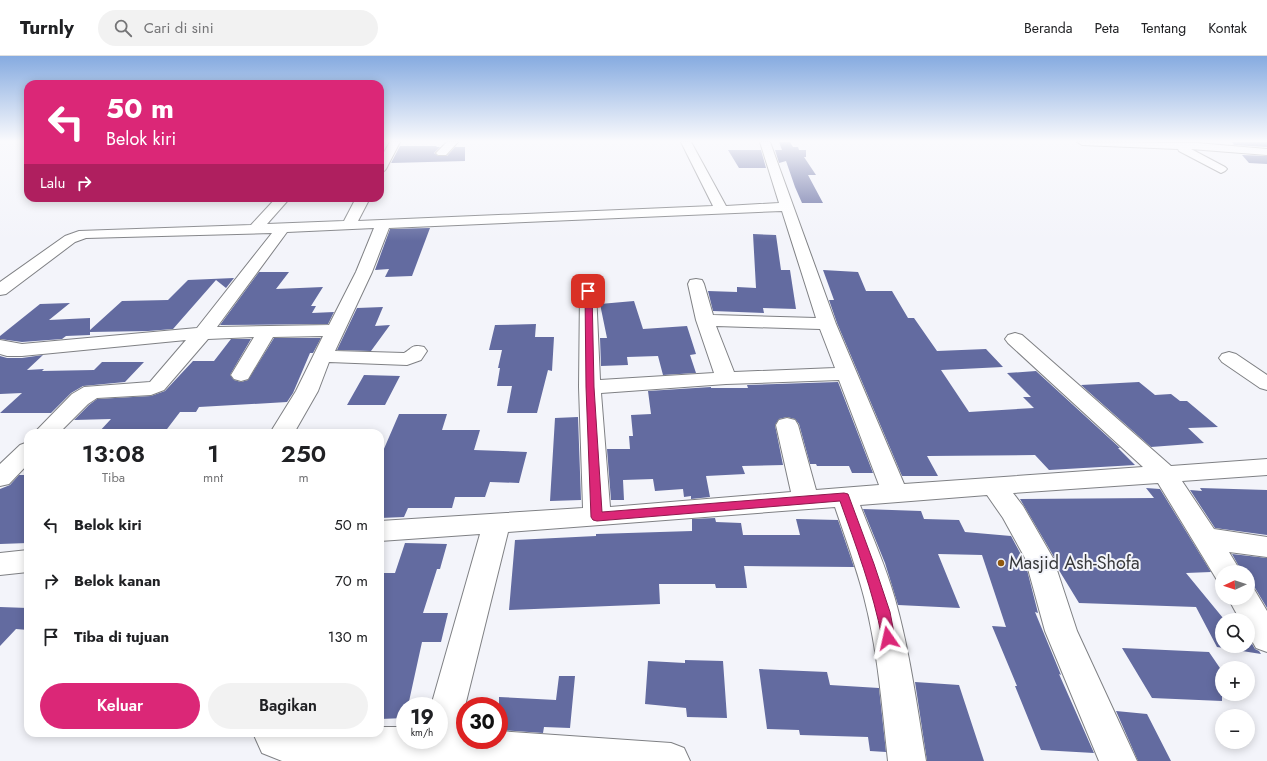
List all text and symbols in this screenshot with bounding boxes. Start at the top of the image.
search box [98,10,378,46]
text: Turnly [20,14,74,41]
icon: search [112,17,134,39]
text: Cari di sini [144,17,214,39]
text: Beranda [1024,18,1073,38]
text: Peta [1095,18,1119,38]
text: Tentang [1141,18,1186,38]
text: Kontak [1208,18,1247,38]
text: 50 m [106,88,174,129]
icon: left [40,96,92,148]
text: Belok kiri [106,126,176,152]
text: Lalu [40,172,65,194]
icon: right [73,172,95,194]
pin [571,274,605,308]
icon: arrive [577,280,599,302]
text: 13:08 [82,436,145,471]
text: 1 [207,436,219,471]
text: 250 [281,436,326,471]
text: Tiba [102,468,125,487]
text: mnt [203,468,223,487]
text: m [298,468,309,487]
icon: left [40,514,62,536]
text: Belok kiri [74,514,142,536]
text: 50 m [334,514,368,536]
place label: Masjid Ash-Shofa [1009,550,1140,576]
marker: Masjid Ash-Shofa [996,558,1006,568]
north arrow [1215,565,1255,605]
map controls [1215,565,1255,749]
icon: right [40,570,62,592]
text: Belok kanan [74,570,161,592]
text: 70 m [335,570,368,592]
button: search [1215,613,1255,653]
position arrow [867,617,909,659]
icon: arrive [40,626,62,648]
text: Tiba di tujuan [74,626,169,648]
text: 130 m [328,626,368,648]
button: + [1215,661,1255,701]
button: Keluar [40,683,200,729]
button: Bagikan [208,683,368,729]
speed limit sign: 30 [456,697,508,749]
text: 19 [410,703,434,732]
button: − [1215,709,1255,749]
text: km/h [411,725,433,740]

